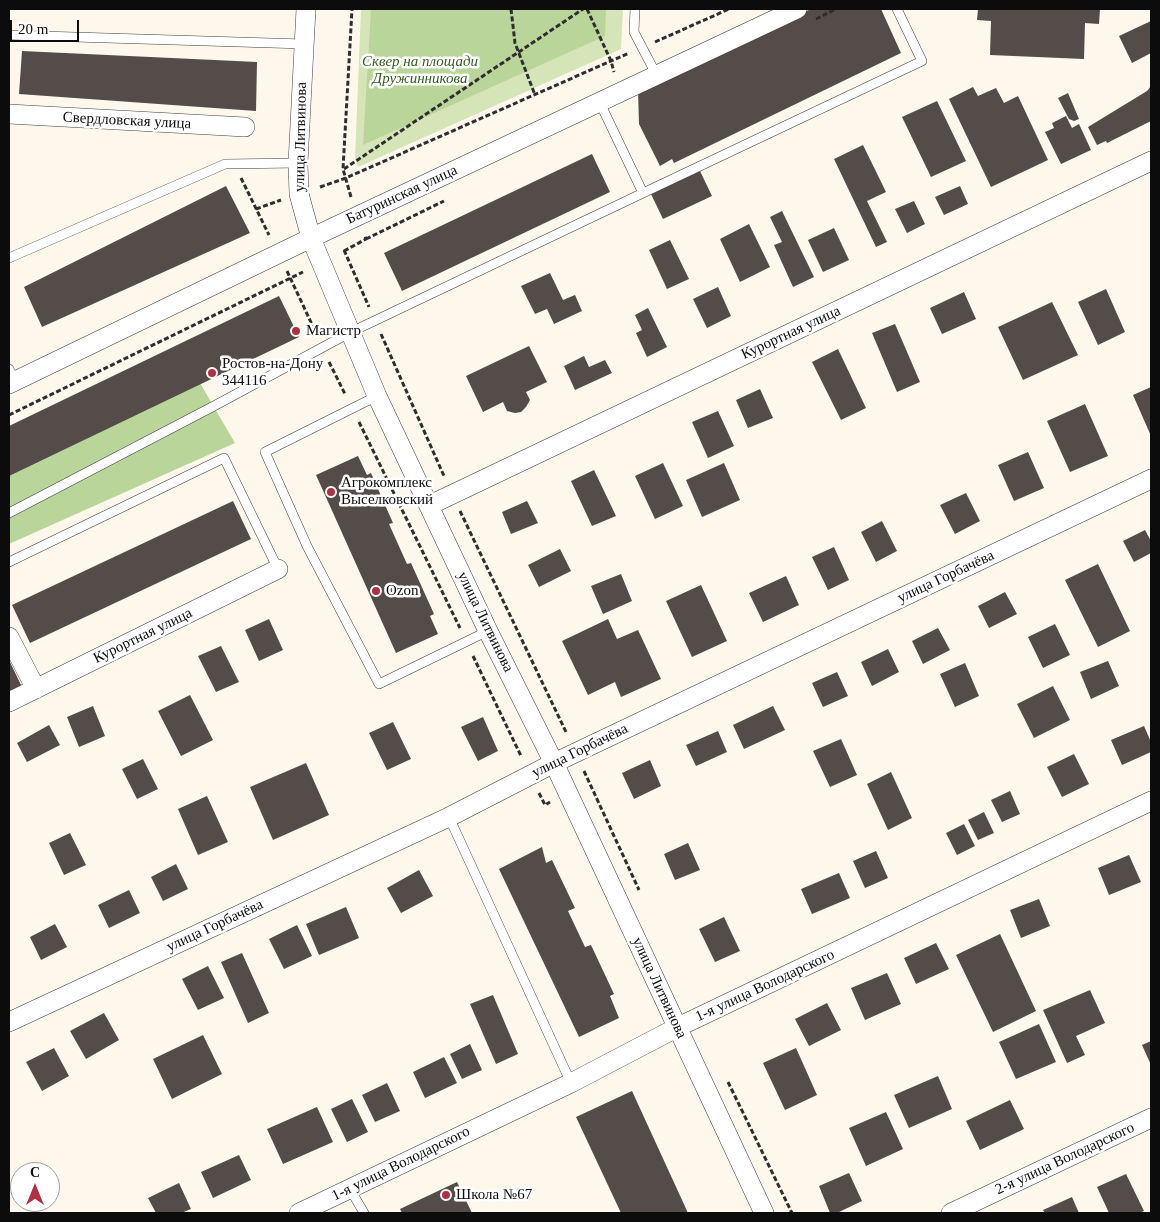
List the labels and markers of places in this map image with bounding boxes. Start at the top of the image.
place label: Магистр [306,322,361,340]
marker: Магистр [290,325,302,337]
place label: Ростов-на-Дону 344116 [222,355,323,390]
marker: Ростов-на-Дону 344116 [206,367,218,379]
place label: Агрокомплекс Выселковский [341,474,433,509]
marker: Агрокомплекс Выселковский [325,486,337,498]
place label: Ozon [386,582,418,600]
marker: Ozon [370,585,382,597]
place label: Школа №67 [456,1186,532,1204]
marker: Школа №67 [440,1189,452,1201]

